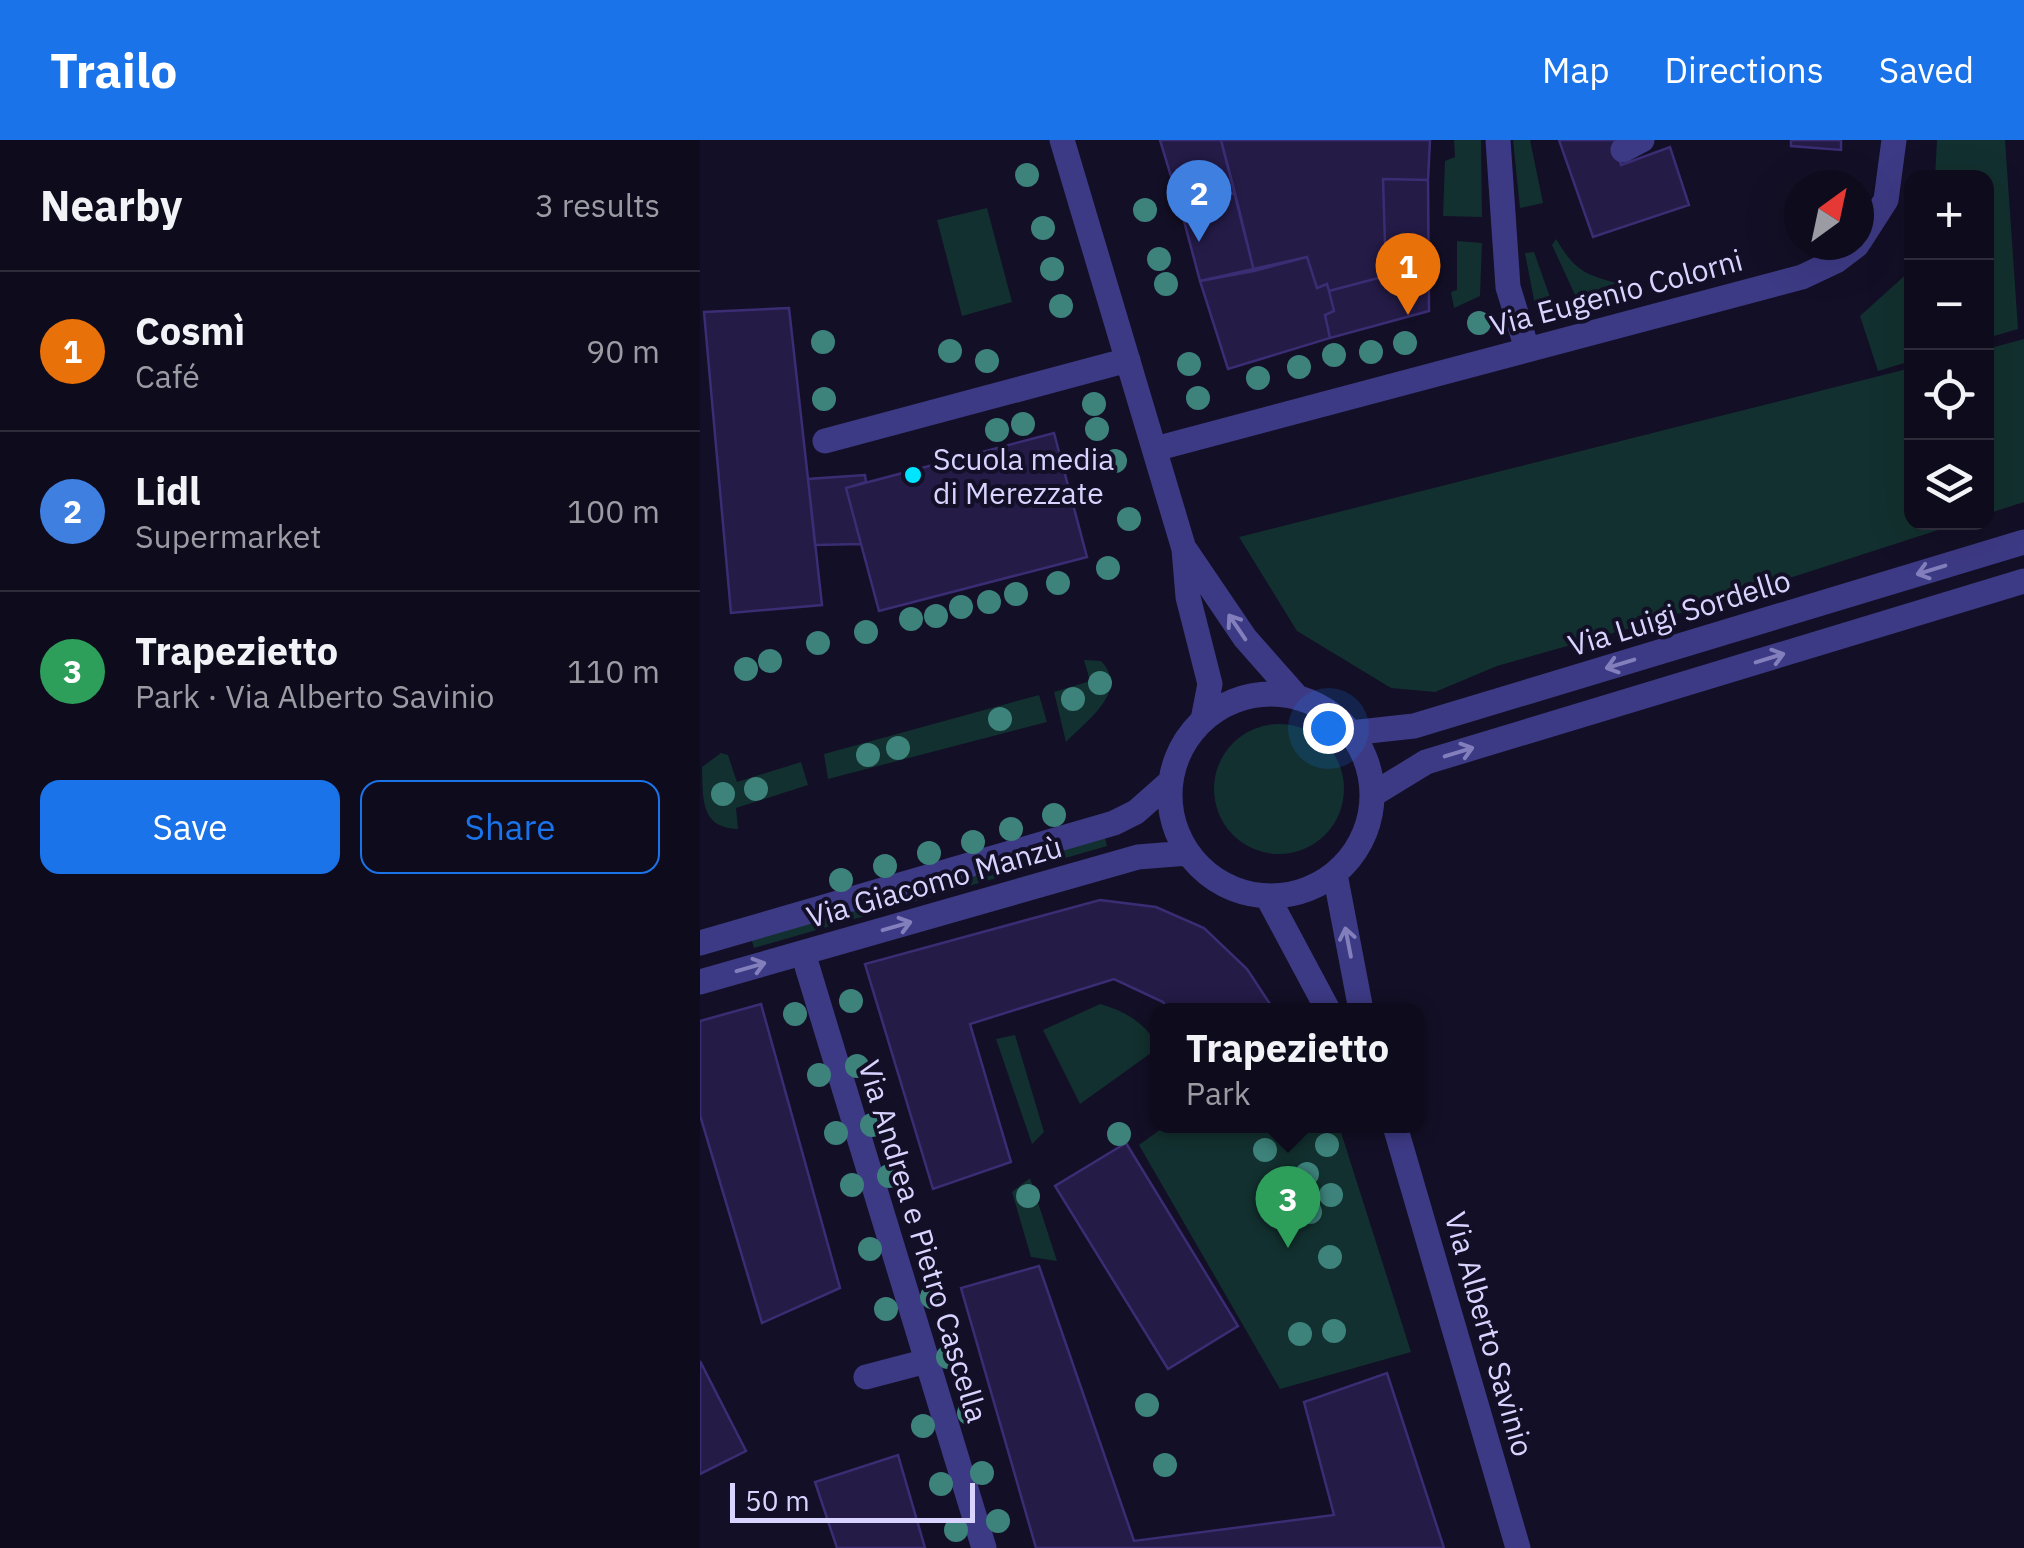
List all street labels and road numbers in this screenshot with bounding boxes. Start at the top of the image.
street label: Via Eugenio Colorni [1485,240,1747,344]
street label: Via Luigi Sordello [1563,560,1795,664]
street label: Via Giacomo Manzù [802,826,1066,936]
street label: Via Andrea e Pietro Cascella [850,1055,998,1427]
street label: Via Alberto Savinio [1436,1207,1544,1461]

